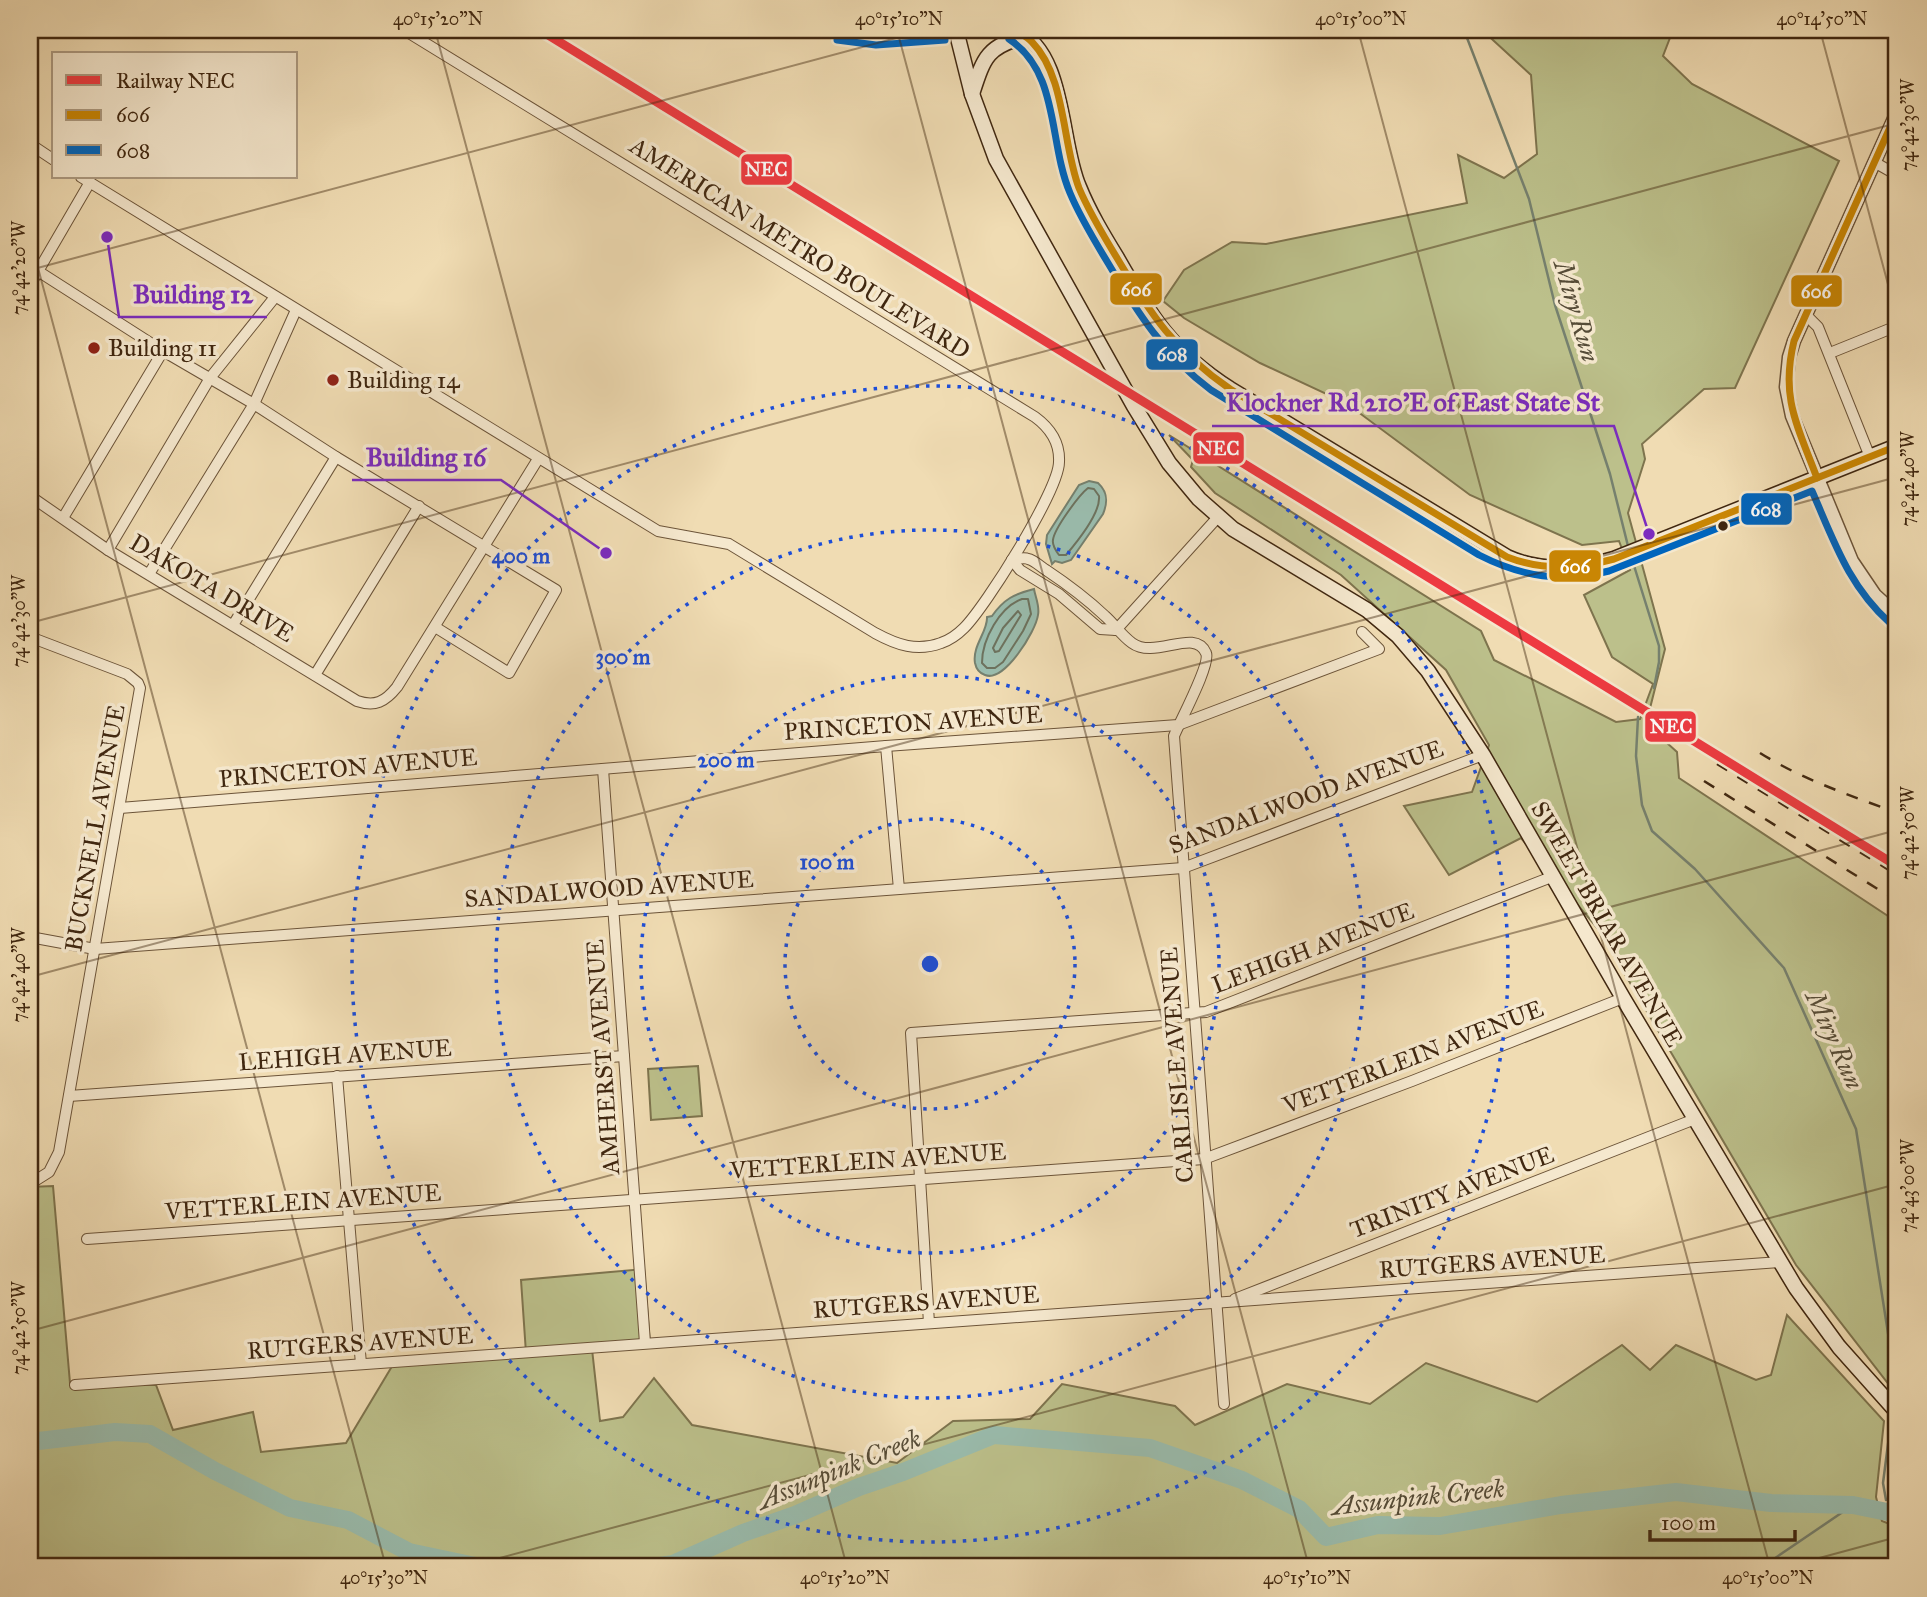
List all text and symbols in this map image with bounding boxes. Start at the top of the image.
text: 40°15'20"N [393,8,483,30]
text: 40°15'10"N [855,8,943,30]
text: 40°15'00"N [1315,8,1407,30]
text: 40°14'50"N [1776,8,1868,30]
legend [52,52,298,178]
text: Railway NEC [116,68,235,94]
text: 74°42'30"W [1897,78,1919,171]
text: 606 [116,102,151,128]
street label: AMERICAN METRO BOULEVARD [623,130,976,366]
text: 608 [116,138,150,164]
line badge: NEC [740,153,793,186]
text: NEC [745,158,787,181]
text: 74°42'20"W [8,220,30,315]
water label: Miry Run [1546,254,1607,366]
callout: Building 12 [119,270,267,317]
line badge: 606 [1109,272,1163,306]
line badge: 606 [1790,274,1843,308]
text: Building 12 [133,278,254,311]
text: 606 [1121,278,1153,301]
text: 606 [1801,280,1833,303]
place label: Building 11 [108,333,217,363]
line badge: 608 [1145,338,1199,371]
marker: Building 11 [86,340,102,356]
text: 608 [1157,343,1187,366]
place label: Building 14 [347,365,460,395]
marker: Building 14 [325,372,341,388]
callout: Klockner Rd 210'E of East State St [1212,379,1614,426]
text: Klockner Rd 210'E of East State St [1226,386,1601,418]
line badge: NEC [1192,431,1245,465]
text: 74°42'40"W [1897,431,1919,527]
callout: Building 16 [352,433,501,480]
text: NEC [1197,437,1239,460]
text: Building 16 [366,441,488,474]
line badge: 608 [1740,492,1793,526]
text: 608 [1751,498,1781,521]
unlabelled marker [1716,519,1730,533]
street label: DAKOTA DRIVE [124,527,300,649]
text: 400 m [492,543,551,569]
line badge: 606 [1548,549,1602,583]
text: 606 [1560,555,1592,578]
text: 74°42'30"W [8,574,30,667]
text: 300 m [595,644,651,670]
street label: PRINCETON AVENUE [783,699,1043,747]
street label: BUCKNELL AVENUE [58,702,132,954]
line badge: NEC [1644,710,1697,743]
text: NEC [1650,715,1692,738]
street label: SANDALWOOD AVENUE [1165,733,1447,861]
street label: PRINCETON AVENUE [218,742,478,794]
text: 200 m [698,747,755,773]
text: 74°42'50"W [1897,785,1919,880]
street label: SWEET BRIAR AVENUE [1524,796,1690,1052]
text: 100 m [800,849,855,875]
street label: SANDALWOOD AVENUE [463,864,755,914]
street label: LEHIGH AVENUE [1208,896,1418,1000]
text: 74°42'40"W [8,927,30,1023]
street label: AMHERST AVENUE [580,938,626,1177]
street label: CARLISLE AVENUE [1154,946,1200,1184]
centre of rings [918,952,942,976]
water label: Miry Run [1798,983,1871,1094]
street label: VETTERLEIN AVENUE [1278,993,1547,1121]
street label: LEHIGH AVENUE [237,1033,453,1077]
street label: VETTERLEIN AVENUE [728,1136,1007,1186]
text: 74°43'00"W [1897,1138,1919,1233]
street label: TRINITY AVENUE [1346,1139,1558,1245]
street label: VETTERLEIN AVENUE [163,1177,442,1227]
street label: RUTGERS AVENUE [1378,1239,1606,1285]
street label: RUTGERS AVENUE [812,1279,1040,1325]
text: 74°42'50"W [8,1280,30,1375]
street label: RUTGERS AVENUE [246,1320,474,1366]
water label: Assunpink Creek [750,1422,926,1518]
water label: Assunpink Creek [1327,1472,1506,1523]
scale bar [1650,1499,1796,1543]
text: 100 m [1661,1510,1716,1536]
text: 40°15'30"N [340,1567,428,1589]
text: 40°15'20"N [800,1567,890,1589]
text: 40°15'10"N [1263,1567,1351,1589]
text: 40°15'00"N [1722,1567,1814,1589]

